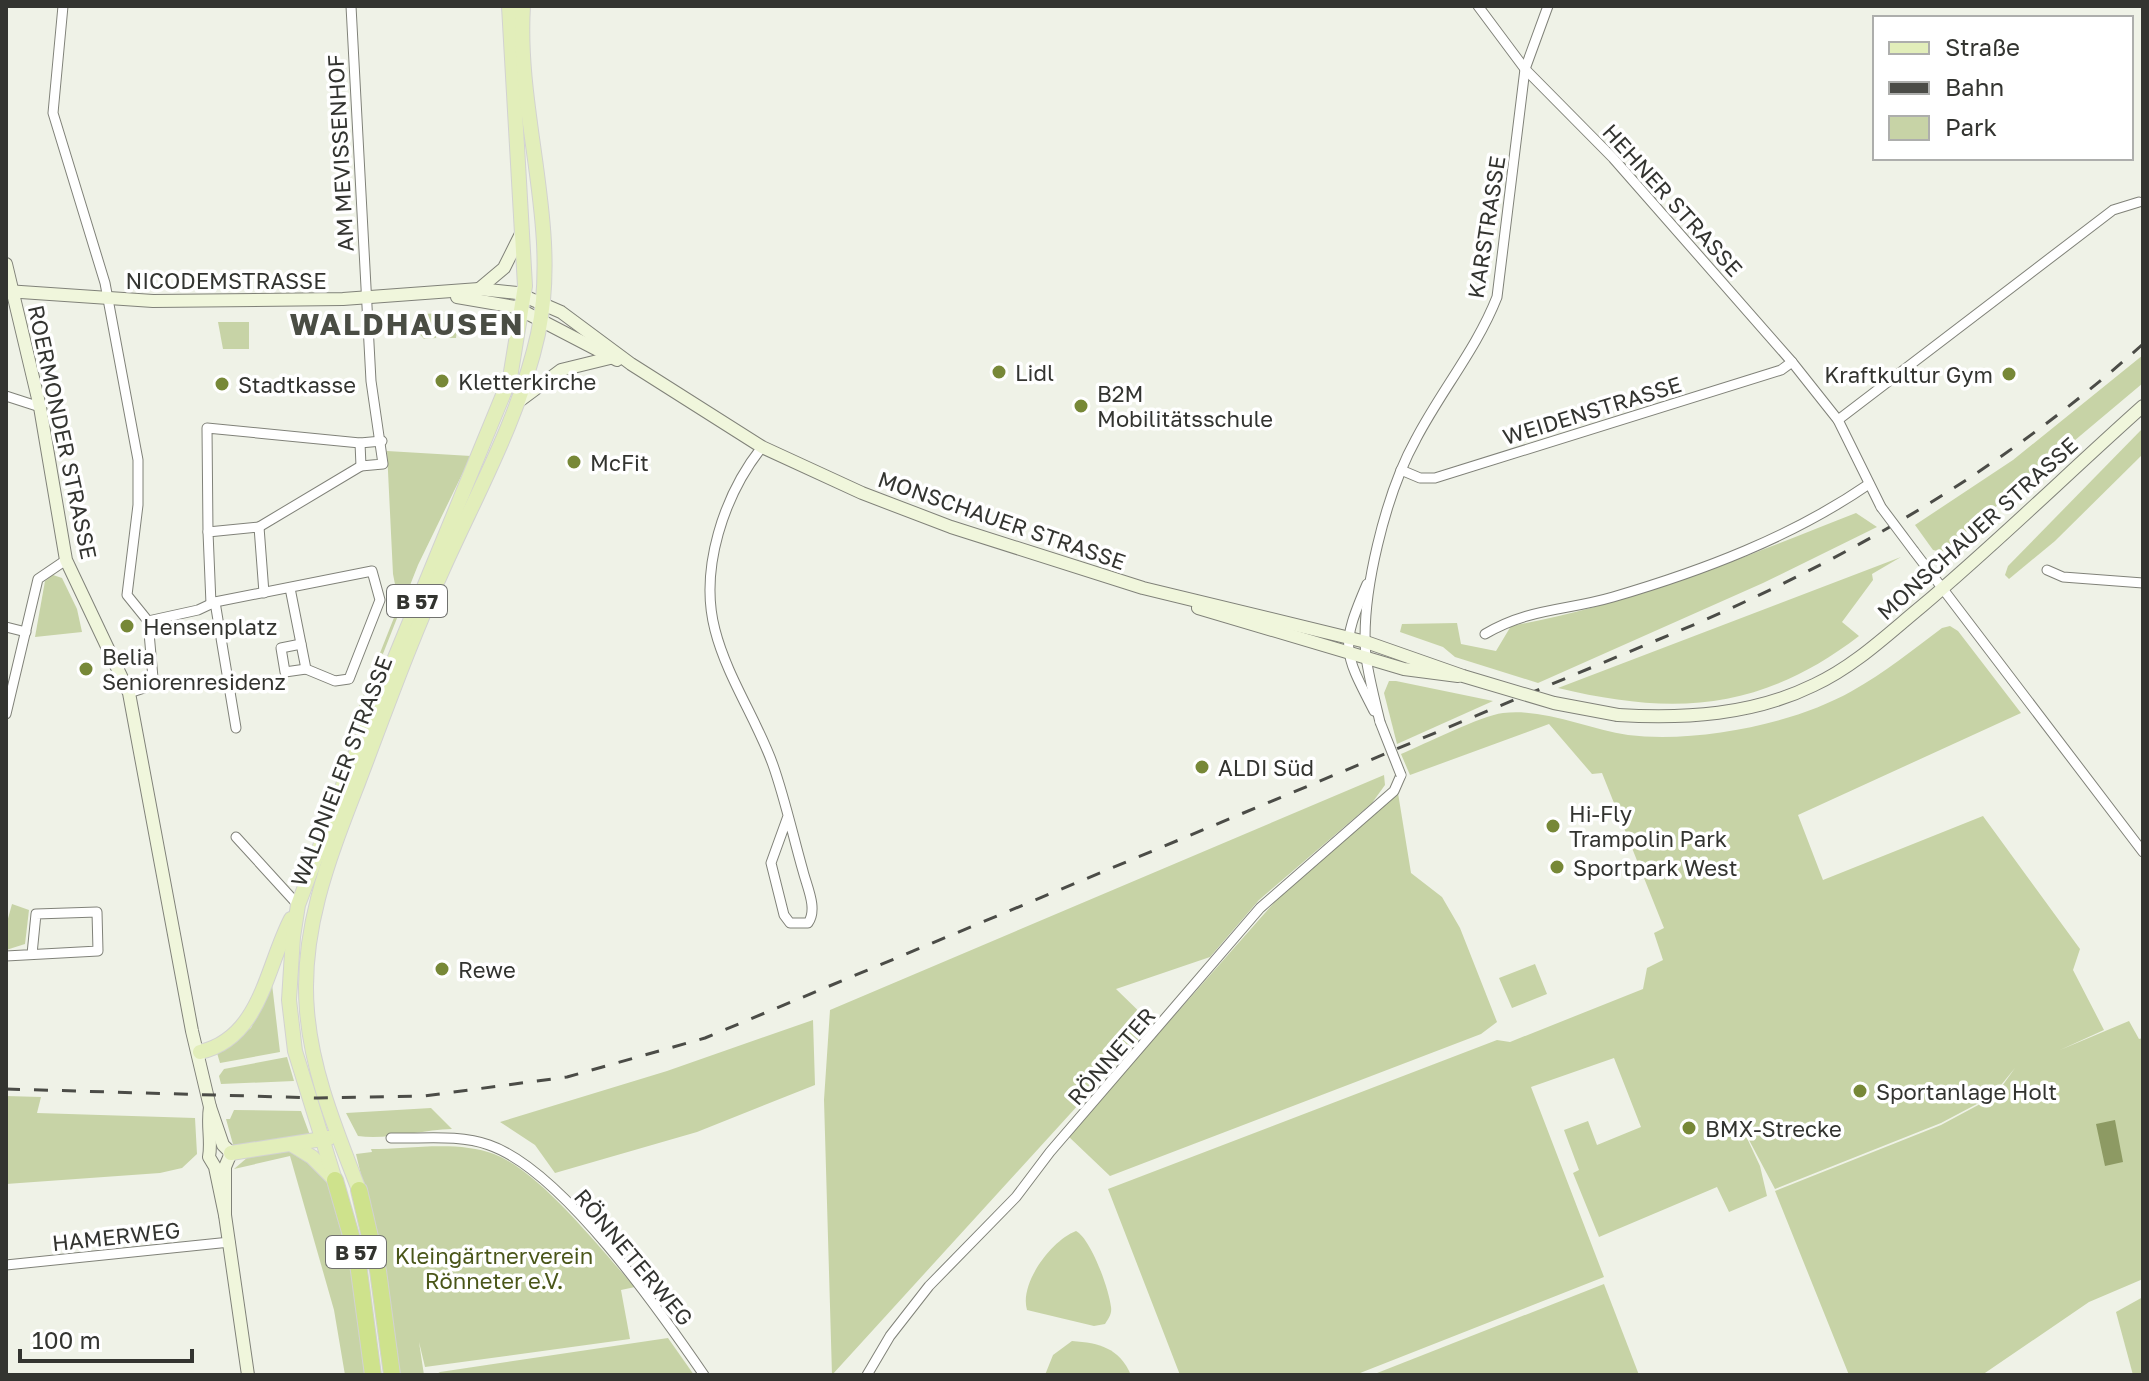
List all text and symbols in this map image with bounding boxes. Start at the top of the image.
legend [1873,16,2133,160]
text: Straße [1945,32,2020,61]
street label: AM MEVISSENHOF [321,54,359,252]
text: Bahn [1945,72,2004,101]
text: Park [1945,112,1997,141]
street label: HEHNER STRASSE [1597,118,1749,282]
street label: KARSTRASSE [1461,154,1511,300]
street label: NICODEMSTRASSE [125,267,327,294]
street label: ROERMONDER STRASSE [23,302,103,562]
district label: WALDHAUSEN [289,306,525,342]
place label: Lidl [1015,359,1054,386]
place label: Kraftkultur Gym [1824,361,1993,388]
marker: Lidl [990,363,1008,381]
marker: Kraftkultur Gym [2000,365,2018,383]
place label: Kletterkirche [458,368,596,395]
street label: WEIDENSTRASSE [1499,370,1685,450]
place label: Stadtkasse [238,371,356,398]
marker: Kletterkirche [433,372,451,390]
marker: Stadtkasse [213,375,231,393]
place label: B2M Mobilitätsschule [1097,380,1273,432]
marker: B2M Mobilitätsschule [1072,397,1090,415]
street label: MONSCHAUER STRASSE [1871,431,2083,625]
place label: McFit [590,449,649,476]
marker: McFit [565,453,583,471]
street label: MONSCHAUER STRASSE [875,465,1129,575]
road number: B 57 [387,585,447,617]
place label: Hensenplatz [143,613,277,640]
marker: Hensenplatz [118,617,136,635]
place label: Belia Seniorenresidenz [102,643,286,695]
street label: WALDNIELER STRASSE [285,652,397,890]
marker: Belia Seniorenresidenz [77,660,95,678]
place label: ALDI Süd [1218,754,1314,781]
marker: ALDI Süd [1193,758,1211,776]
place label: Hi-Fly Trampolin Park [1569,800,1727,852]
marker: Hi-Fly Trampolin Park [1544,817,1562,835]
place label: Sportpark West [1573,854,1738,881]
marker: Sportpark West [1548,858,1566,876]
place label: Rewe [458,956,516,983]
marker: Rewe [433,960,451,978]
street label: RÖNNETER [1061,1002,1161,1110]
place label: Sportanlage Holt [1876,1078,2057,1105]
marker: Sportanlage Holt [1851,1082,1869,1100]
place label: BMX-Strecke [1705,1115,1842,1142]
marker: BMX-Strecke [1680,1119,1698,1137]
street label: RÖNNETERWEG [569,1183,699,1331]
street label: HAMERWEG [51,1216,181,1256]
road number: B 57 [326,1236,386,1268]
park label: Kleingärtnerverein Rönneter e.V. [395,1242,593,1294]
scale bar [20,1313,192,1363]
text: 100 m [32,1325,101,1354]

